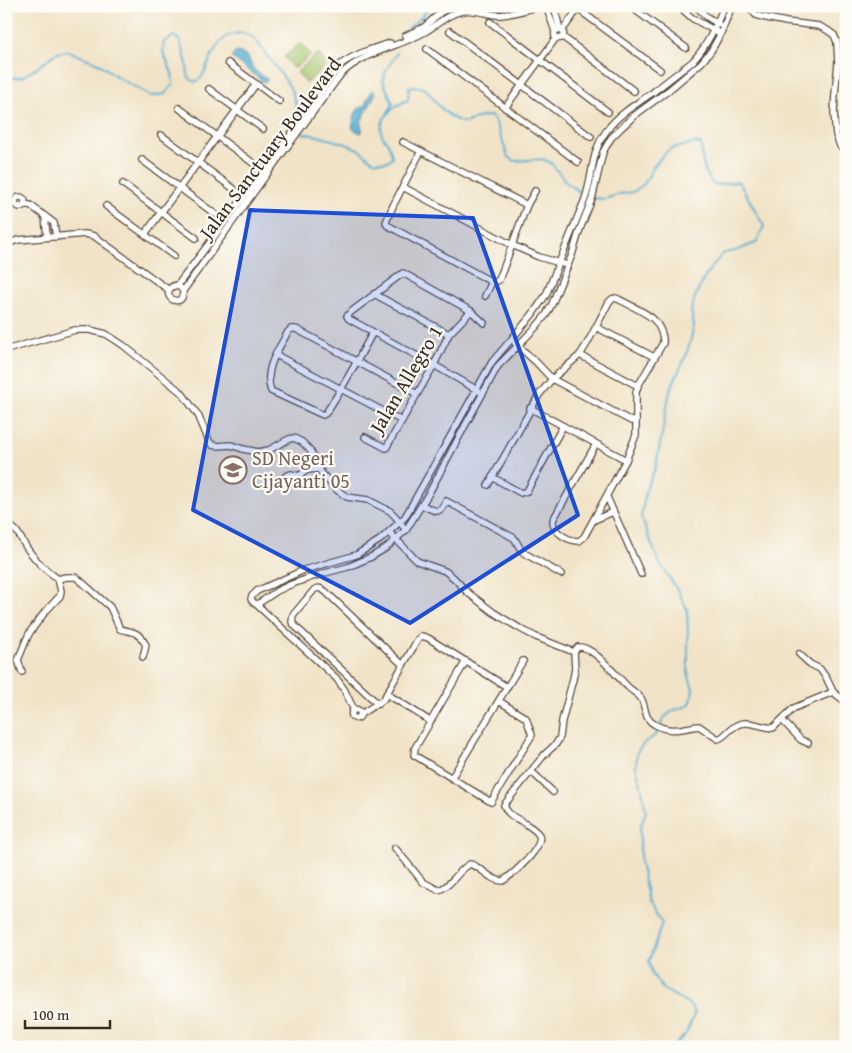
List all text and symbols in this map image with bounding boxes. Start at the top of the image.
street label: Jalan Sanctuary Boulevard [190,51,348,247]
street label: Jalan Allegro 1 [360,319,449,441]
place label: SD Negeri Cijayanti 05 [252,443,350,495]
school or university icon: SD Negeri Cijayanti 05 [218,455,248,485]
scale bar [25,998,110,1030]
text: 100 m [32,1004,70,1025]

